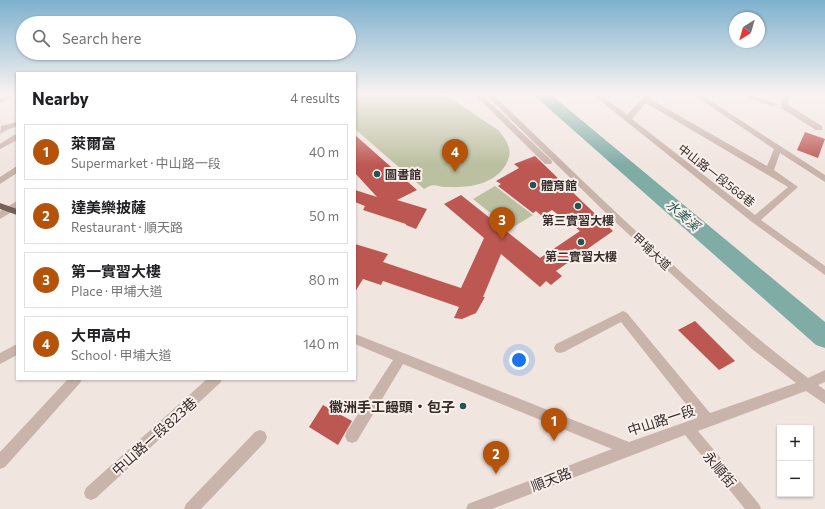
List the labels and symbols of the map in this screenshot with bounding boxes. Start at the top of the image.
north arrow [729,12,765,48]
pin: 4 [442,139,468,172]
street label: 中山路一段568巷 [676,141,758,209]
place label: 圖書館 [385,167,421,181]
marker: 圖書館 [372,169,382,179]
place label: 體育館 [541,178,577,192]
marker: 體育館 [528,180,538,190]
water label: 水美溪 [663,196,704,235]
marker: 第三實習大樓 [573,201,583,211]
pin: 3 [489,207,515,240]
place label: 第三實習大樓 [542,213,614,227]
street label: 甲埔大道 [630,230,674,272]
marker: 第二實習大樓 [576,237,586,247]
place label: 第二實習大樓 [545,249,617,263]
your location [509,350,529,370]
street label: 中山路一段823巷 [108,393,200,479]
place label: 徽洲手工饅頭‧包子 [329,398,455,415]
marker: 徽洲手工饅頭‧包子 [458,401,468,411]
street label: 中山路一段 [625,401,697,439]
pin: 1 [541,408,567,441]
pin: 2 [483,441,509,474]
street label: 永順街 [700,447,740,491]
street label: 順天路 [528,464,574,494]

